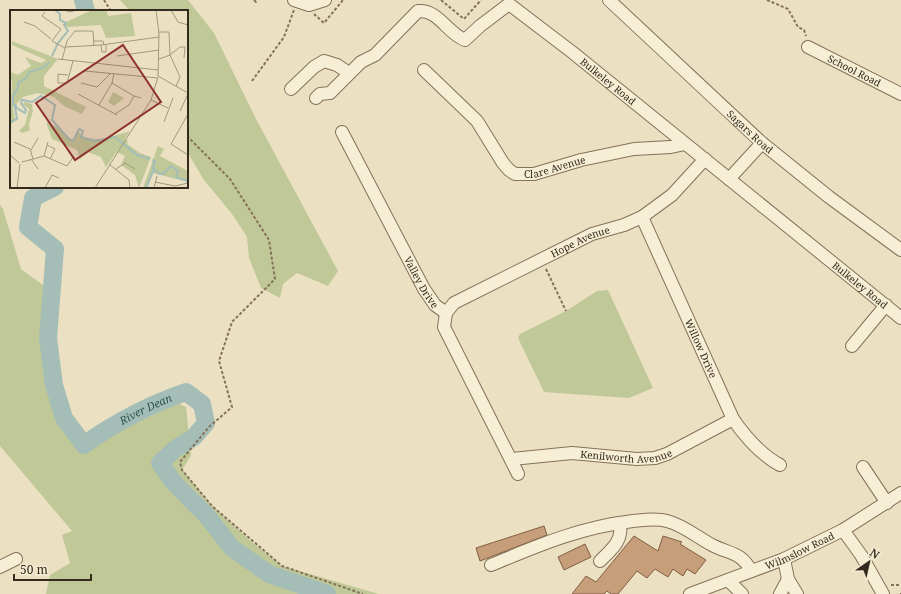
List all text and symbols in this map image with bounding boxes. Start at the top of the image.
inset map [10,10,188,188]
street label: School Road [825,51,884,90]
street label: Bulkeley Road [577,54,639,108]
street label: Sagars Road [724,107,776,156]
street label: Clare Avenue [524,152,587,181]
street label: Hope Avenue [548,222,611,261]
street label: Valley Drive [401,254,442,311]
street label: Bulkeley Road [829,258,891,312]
street label: Willow Drive [682,317,721,380]
water label: River Dean [115,390,174,428]
street label: Kenilworth Avenue [580,446,675,466]
street label: Wilmslow Road [763,528,837,572]
north arrow [849,542,889,582]
text: N [867,545,883,562]
scale bar [14,556,91,582]
text: 50 m [20,561,48,578]

